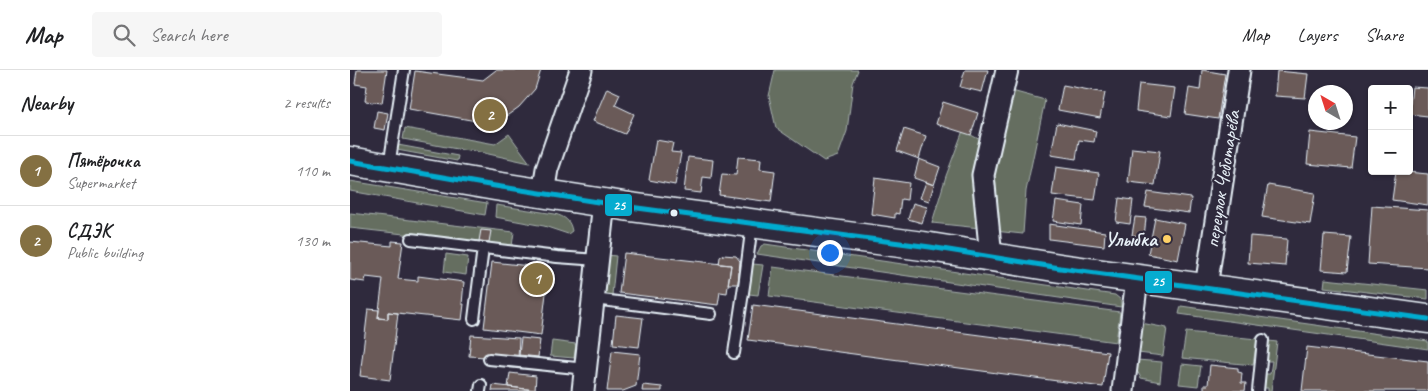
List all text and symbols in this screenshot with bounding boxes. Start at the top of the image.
search box [92,12,442,57]
text: Map [25,20,62,50]
icon: search [110,21,138,49]
text: Search here [150,23,228,47]
text: Map [1242,24,1270,46]
text: Layers [1298,24,1337,46]
text: Share [1365,24,1403,46]
north arrow [1308,85,1353,130]
map controls [1368,85,1413,175]
button: + [1368,85,1413,130]
text: Nearby [20,90,73,116]
text: 2 results [283,93,330,113]
pin: 2 [474,96,506,134]
street label: переулок Чеботарёва [1199,107,1246,249]
button: − [1368,130,1413,175]
text: Пятёрочка [67,149,140,173]
text: 1 [32,161,40,181]
text: 110 m [296,161,330,181]
text: Supermarket [67,173,135,193]
line badge: 25 [604,193,633,217]
text: 25 [613,197,627,214]
unlabelled marker [669,208,679,218]
text: СДЭК [67,219,111,243]
place label: Улыбка [1105,227,1159,252]
text: 2 [32,231,40,251]
text: 130 m [296,231,330,251]
marker: Улыбка [1161,233,1173,245]
your location [817,240,843,266]
text: Public building [67,243,143,263]
pin: 1 [521,260,553,298]
line badge: 25 [1144,270,1173,294]
text: 25 [1152,273,1166,290]

